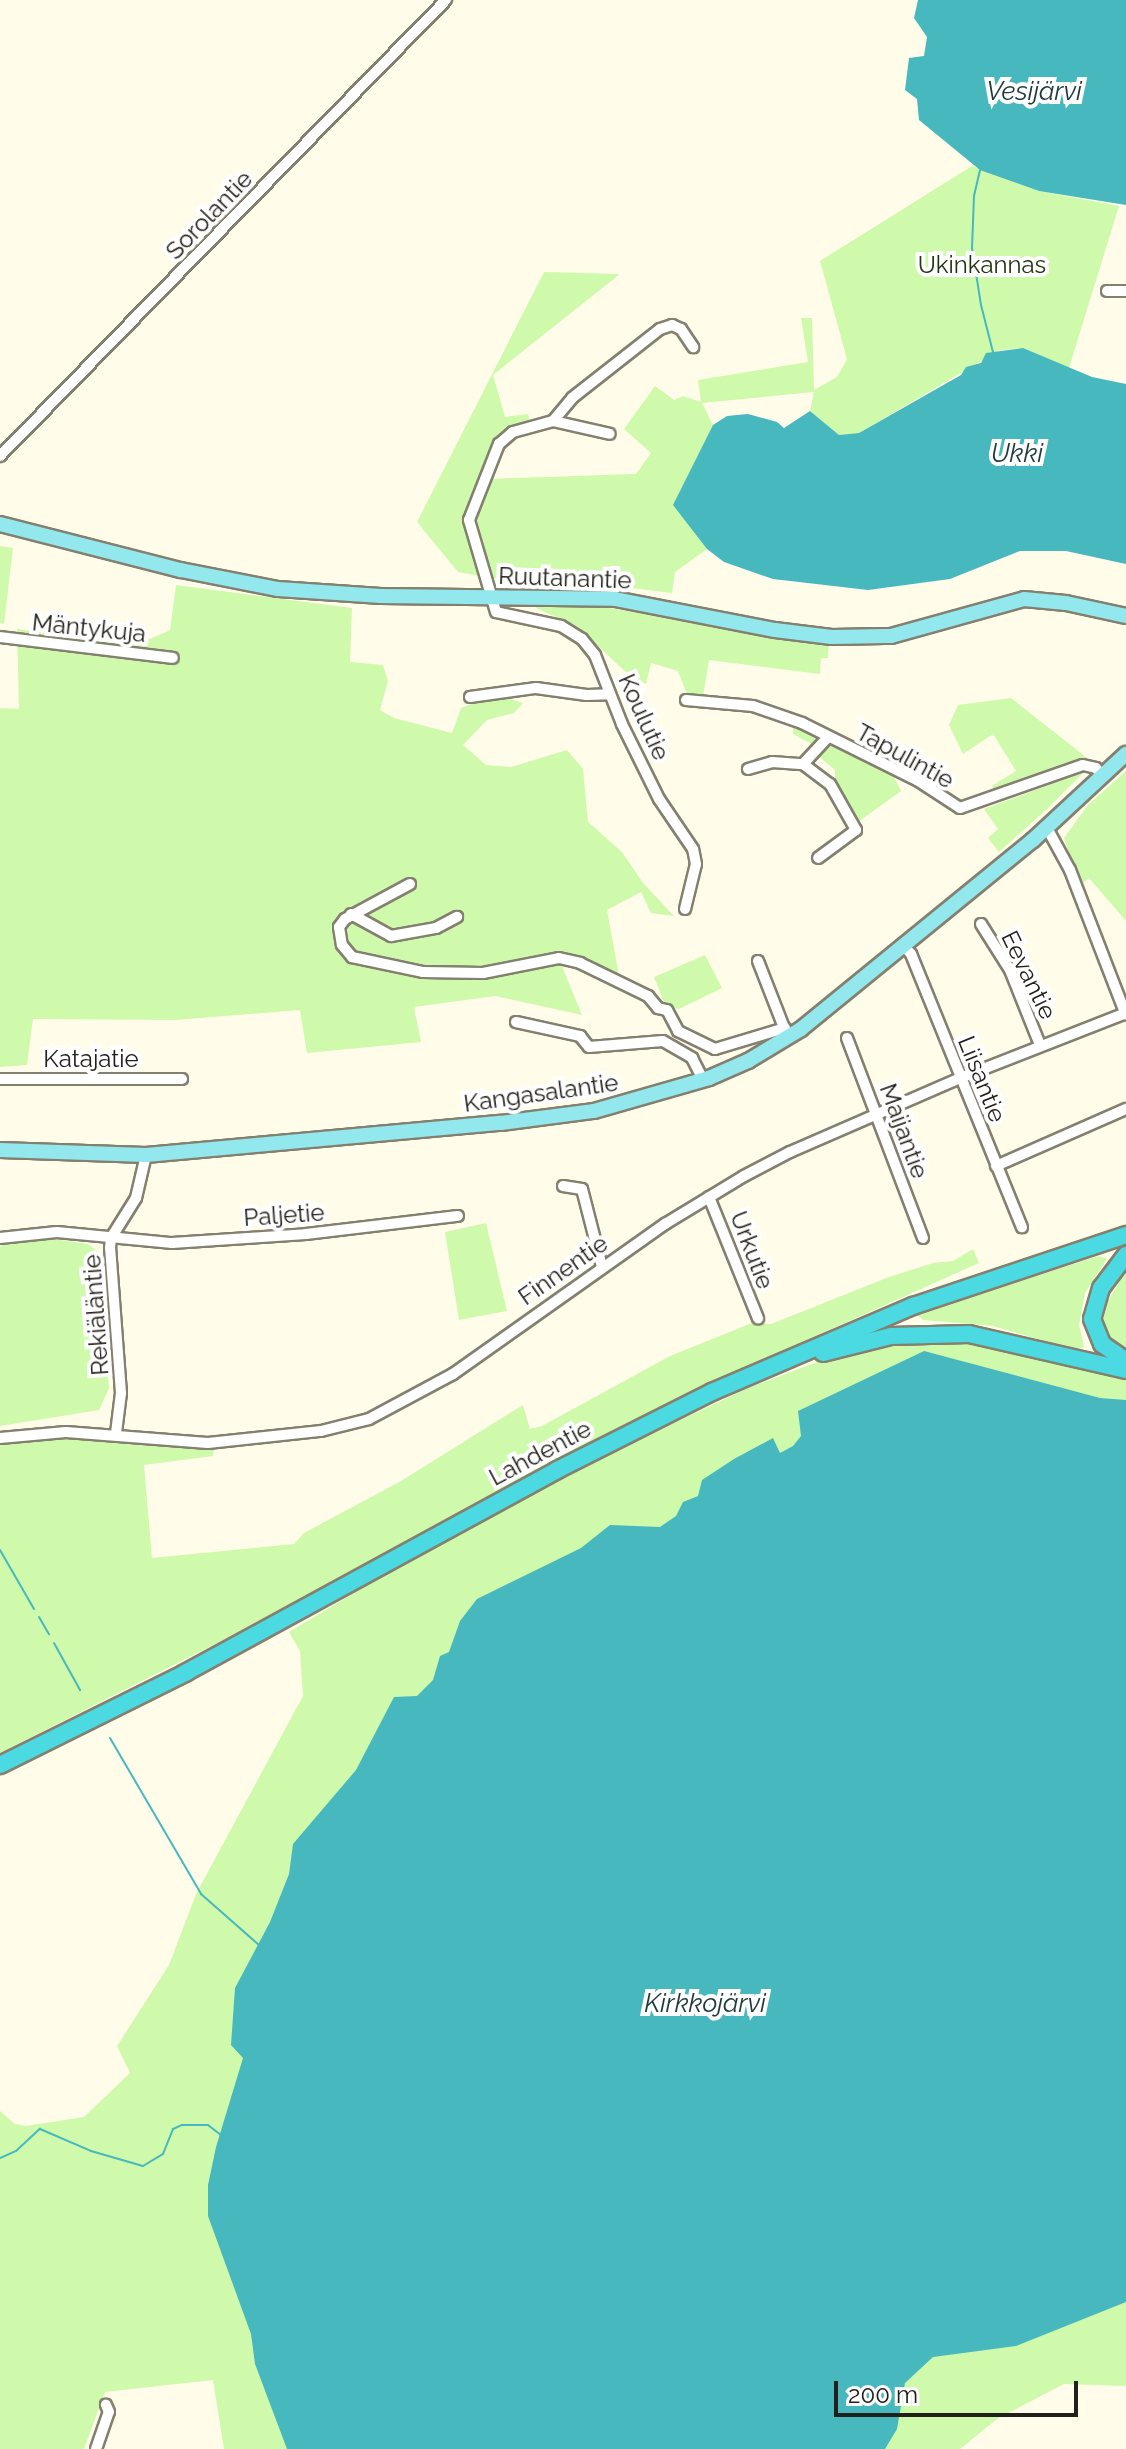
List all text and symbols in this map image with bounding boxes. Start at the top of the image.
water label: Vesijärvi [986,76,1082,108]
street label: Sorolantie [160,165,258,265]
park label: Ukinkannas [918,251,1046,279]
water label: Ukki [991,438,1043,470]
street label: Ruutanantie [498,561,632,595]
street label: Mäntykuja [31,608,147,648]
street label: Koulutie [612,669,676,765]
street label: Tapulintie [851,717,959,795]
street label: Eevantie [995,926,1063,1024]
street label: Liisantie [952,1032,1012,1126]
street label: Katajatie [43,1045,139,1073]
street label: Kangasalantie [462,1068,620,1118]
street label: Maijantie [874,1080,934,1182]
street label: Paljetie [243,1198,325,1232]
street label: Urkutie [724,1207,780,1293]
street label: Finnentie [513,1229,613,1311]
street label: Rekiäläntie [77,1254,115,1376]
street label: Lahdentie [484,1414,596,1492]
water label: Kirkkojärvi [644,1988,766,2020]
scale bar [838,2365,1082,2415]
text: 200 m [848,2380,918,2409]

